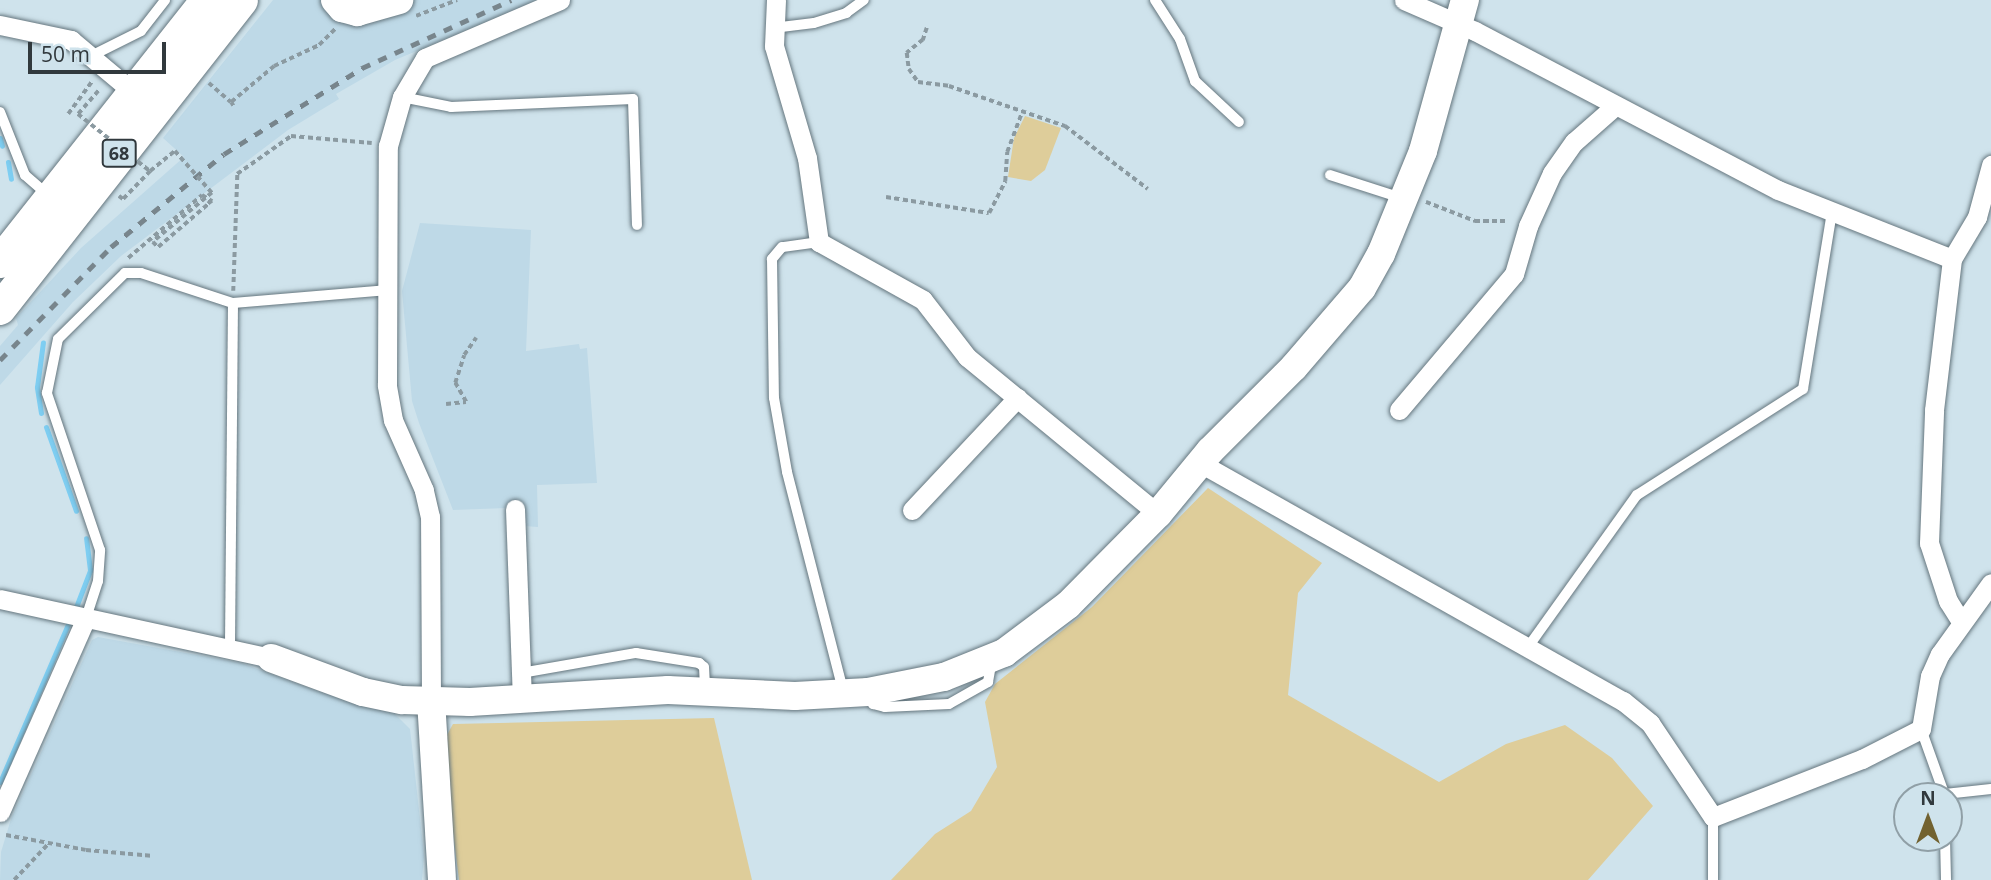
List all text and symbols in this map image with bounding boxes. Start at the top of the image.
scale bar [32,28,170,72]
text: 50 m [41,40,90,68]
road number: 68 [102,138,136,168]
north arrow [1893,782,1963,852]
text: N [1920,785,1936,811]

